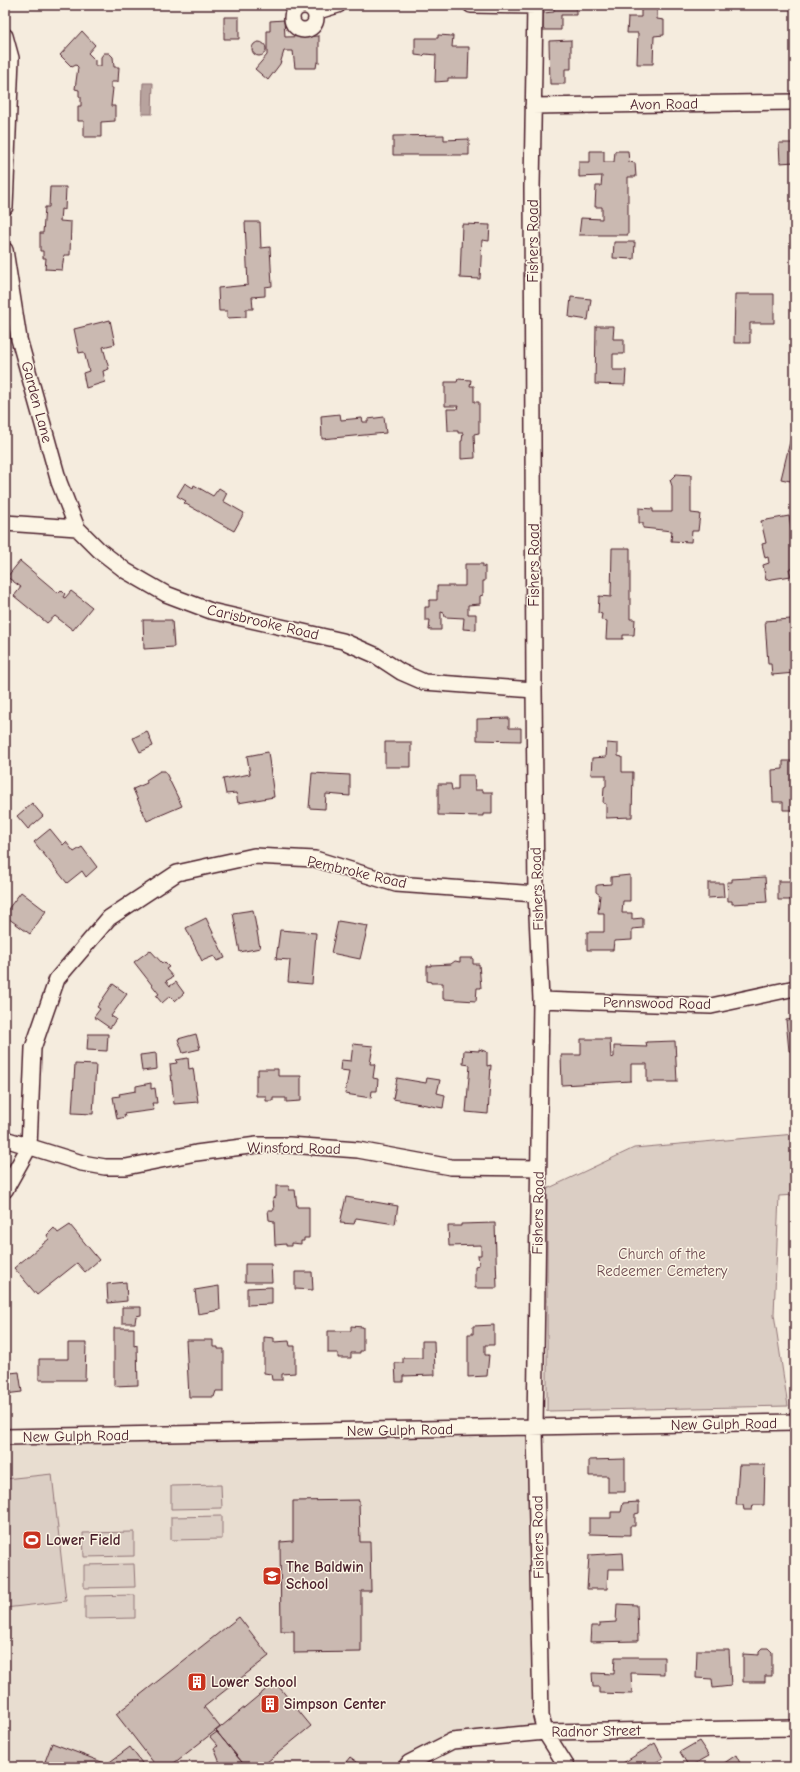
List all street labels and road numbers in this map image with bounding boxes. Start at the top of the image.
street label: Avon Road [630,94,698,114]
street label: Fishers Road [524,199,542,283]
street label: Garden Lane [17,359,57,445]
street label: Fishers Road [525,523,543,607]
street label: Carisbrooke Road [205,600,321,644]
street label: Fishers Road [527,847,547,931]
street label: Pembroke Road [306,852,408,892]
street label: Pennswood Road [603,993,711,1013]
street label: Winsford Road [247,1138,341,1158]
street label: Fishers Road [528,1171,548,1255]
street label: New Gulph Road [671,1414,777,1434]
street label: New Gulph Road [347,1420,453,1440]
street label: New Gulph Road [23,1426,129,1446]
street label: Fishers Road [528,1495,548,1579]
street label: Radnor Street [551,1721,641,1741]

